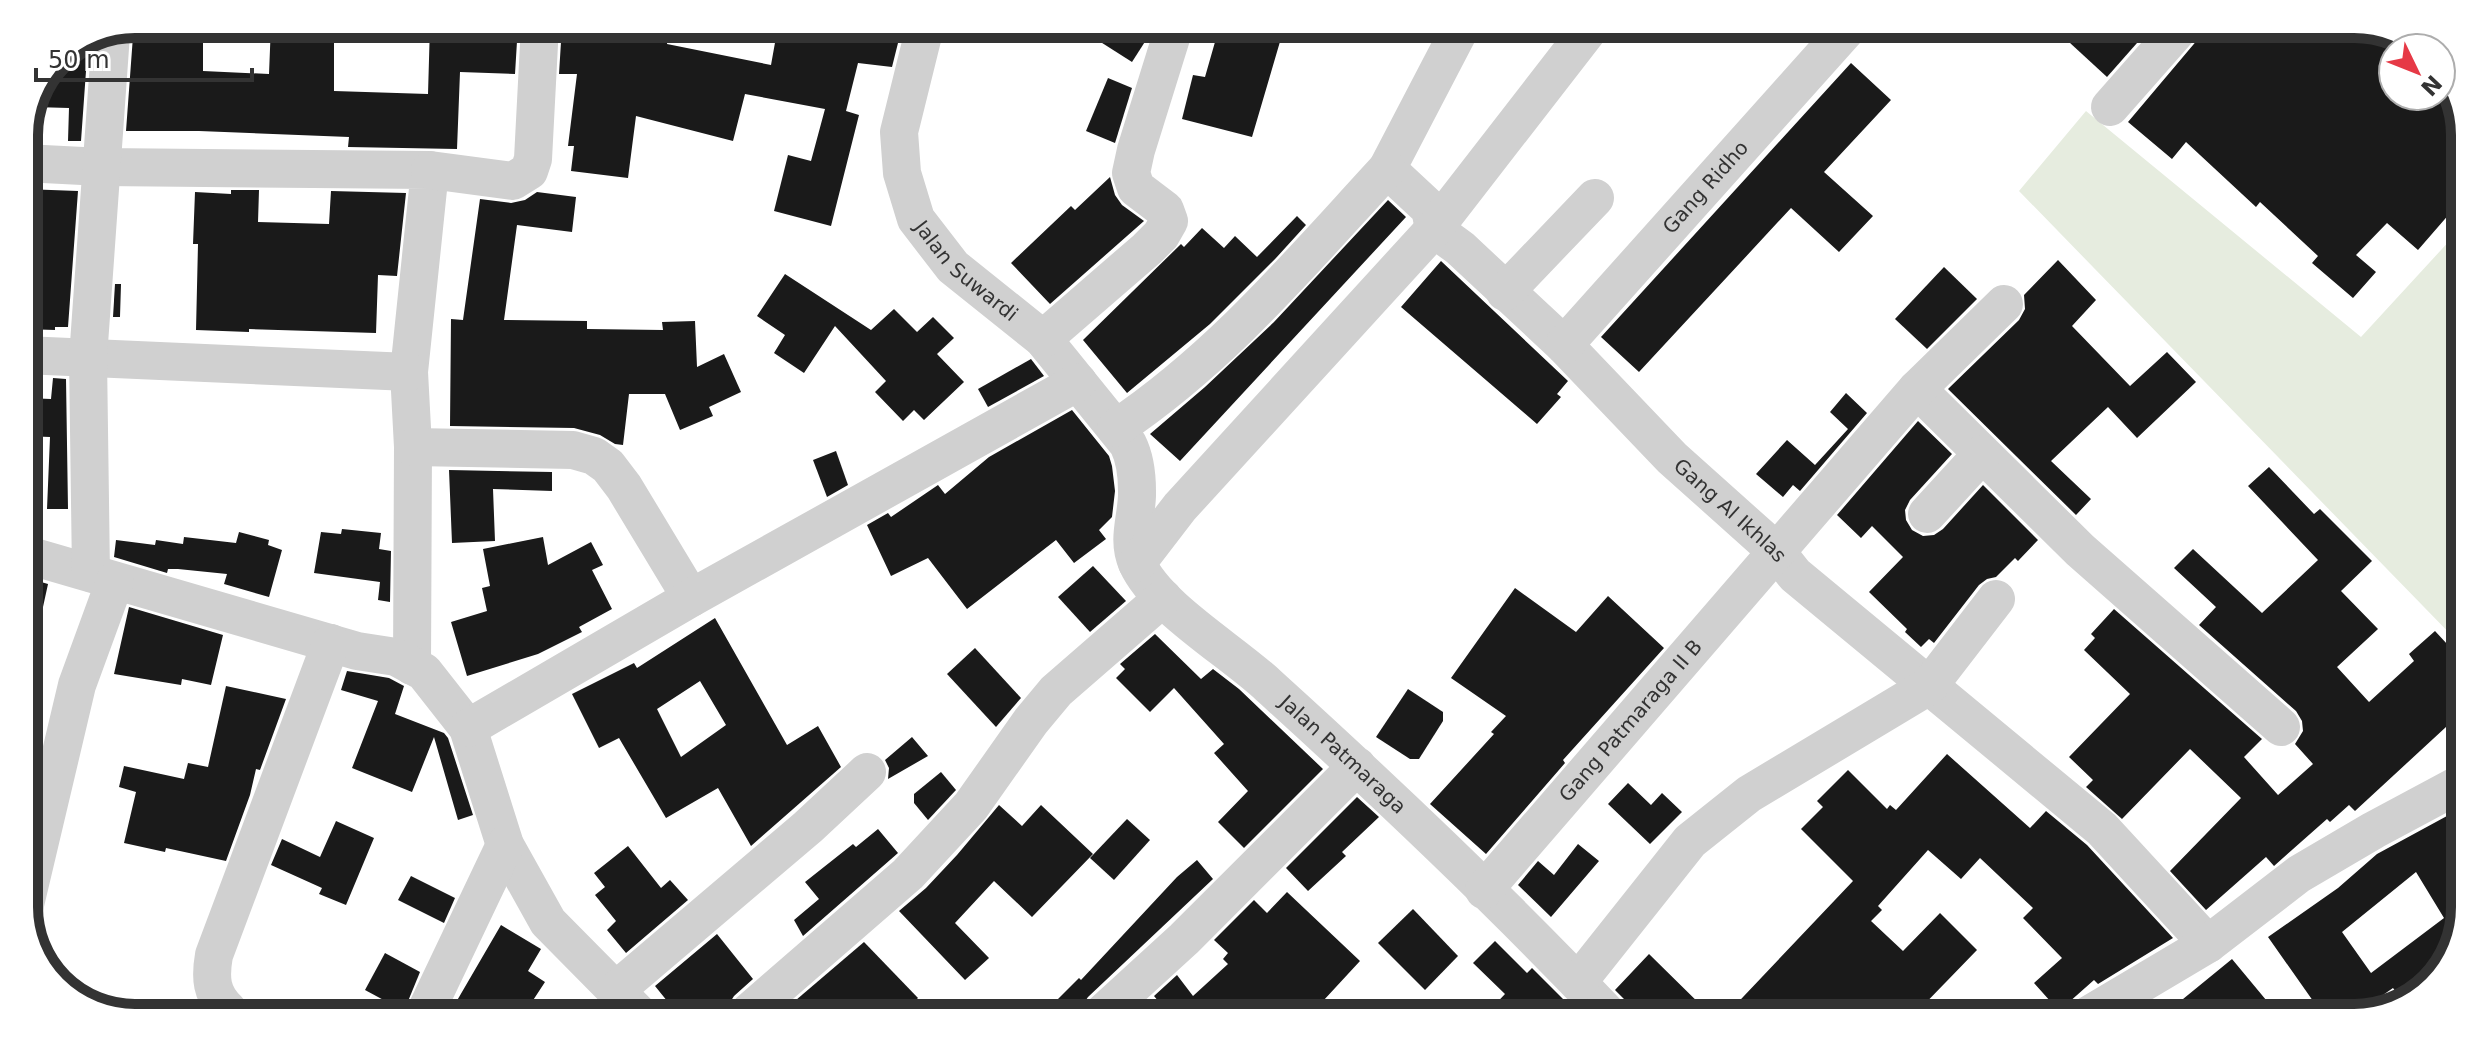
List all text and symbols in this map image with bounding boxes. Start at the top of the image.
scale bar [36,32,252,82]
north arrow [2377,32,2457,112]
text: 50 m [48,46,110,74]
text: N [2416,70,2447,101]
street label: Gang Ridho [1658,136,1753,238]
street label: Jalan Suwardi [908,214,1023,326]
street label: Gang Al Ikhlas [1669,453,1792,567]
street label: Gang Patmaraga II B [1554,635,1707,806]
street label: Jalan Patmaraga [1274,689,1411,819]

